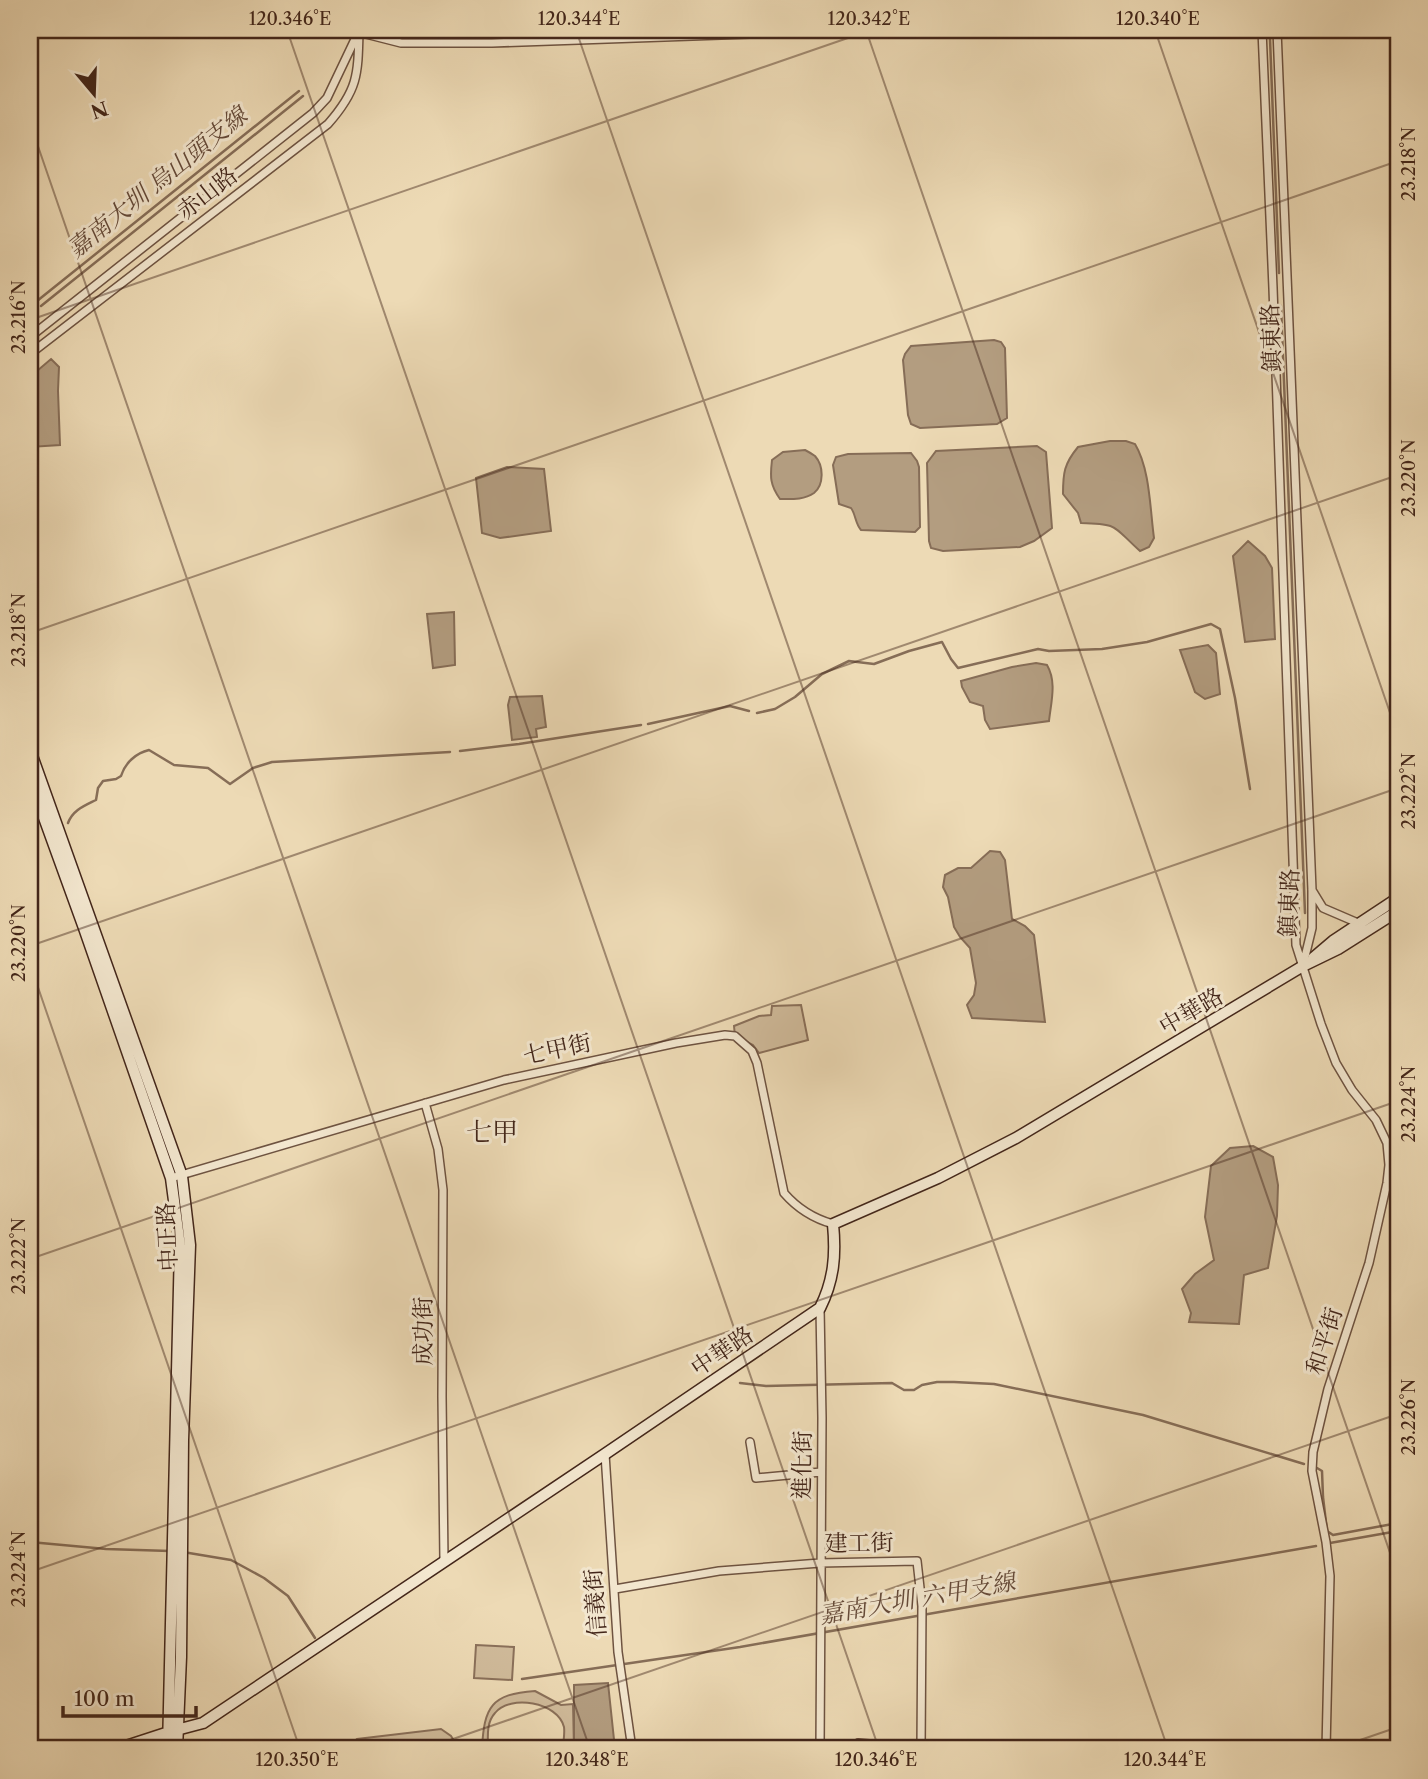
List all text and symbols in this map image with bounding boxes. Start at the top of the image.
text: 120.346°E [249,8,331,30]
text: 120.344°E [538,8,620,30]
text: 120.342°E [828,8,910,30]
text: 120.340°E [1116,8,1200,30]
north arrow [60,60,130,130]
text: N [88,96,111,123]
water label: 嘉南大圳 烏山頭支線 [61,99,255,263]
text: 23.218°N [1398,127,1420,201]
street label: 赤山路 [171,161,243,225]
text: 23.216°N [8,280,30,354]
street label: 鎮東路 [1256,303,1286,373]
text: 23.220°N [1398,439,1420,517]
text: 23.218°N [8,593,30,667]
text: 23.222°N [1398,752,1420,829]
street label: 鎮東路 [1274,868,1304,938]
text: 23.220°N [8,904,30,982]
street label: 中華路 [1154,982,1228,1040]
street label: 七甲街 [520,1028,594,1070]
text: 23.224°N [1398,1065,1420,1142]
district label: 七甲 [466,1116,518,1148]
street label: 中正路 [151,1202,183,1272]
text: 23.222°N [8,1217,30,1294]
street label: 成功街 [409,1297,437,1366]
street label: 和平街 [1300,1304,1348,1378]
street label: 中華路 [686,1320,758,1382]
text: 23.226°N [1398,1378,1420,1455]
street label: 進化街 [787,1430,817,1500]
street label: 建工街 [824,1528,894,1558]
text: 23.224°N [8,1530,30,1607]
water label: 嘉南大圳 六甲支線 [817,1566,1020,1630]
street label: 信義街 [579,1568,611,1638]
scale bar [63,1674,196,1718]
text: 100 m [74,1686,135,1711]
text: 120.350°E [255,1749,339,1771]
text: 120.348°E [545,1749,629,1771]
text: 120.346°E [835,1749,917,1771]
text: 120.344°E [1124,1749,1206,1771]

